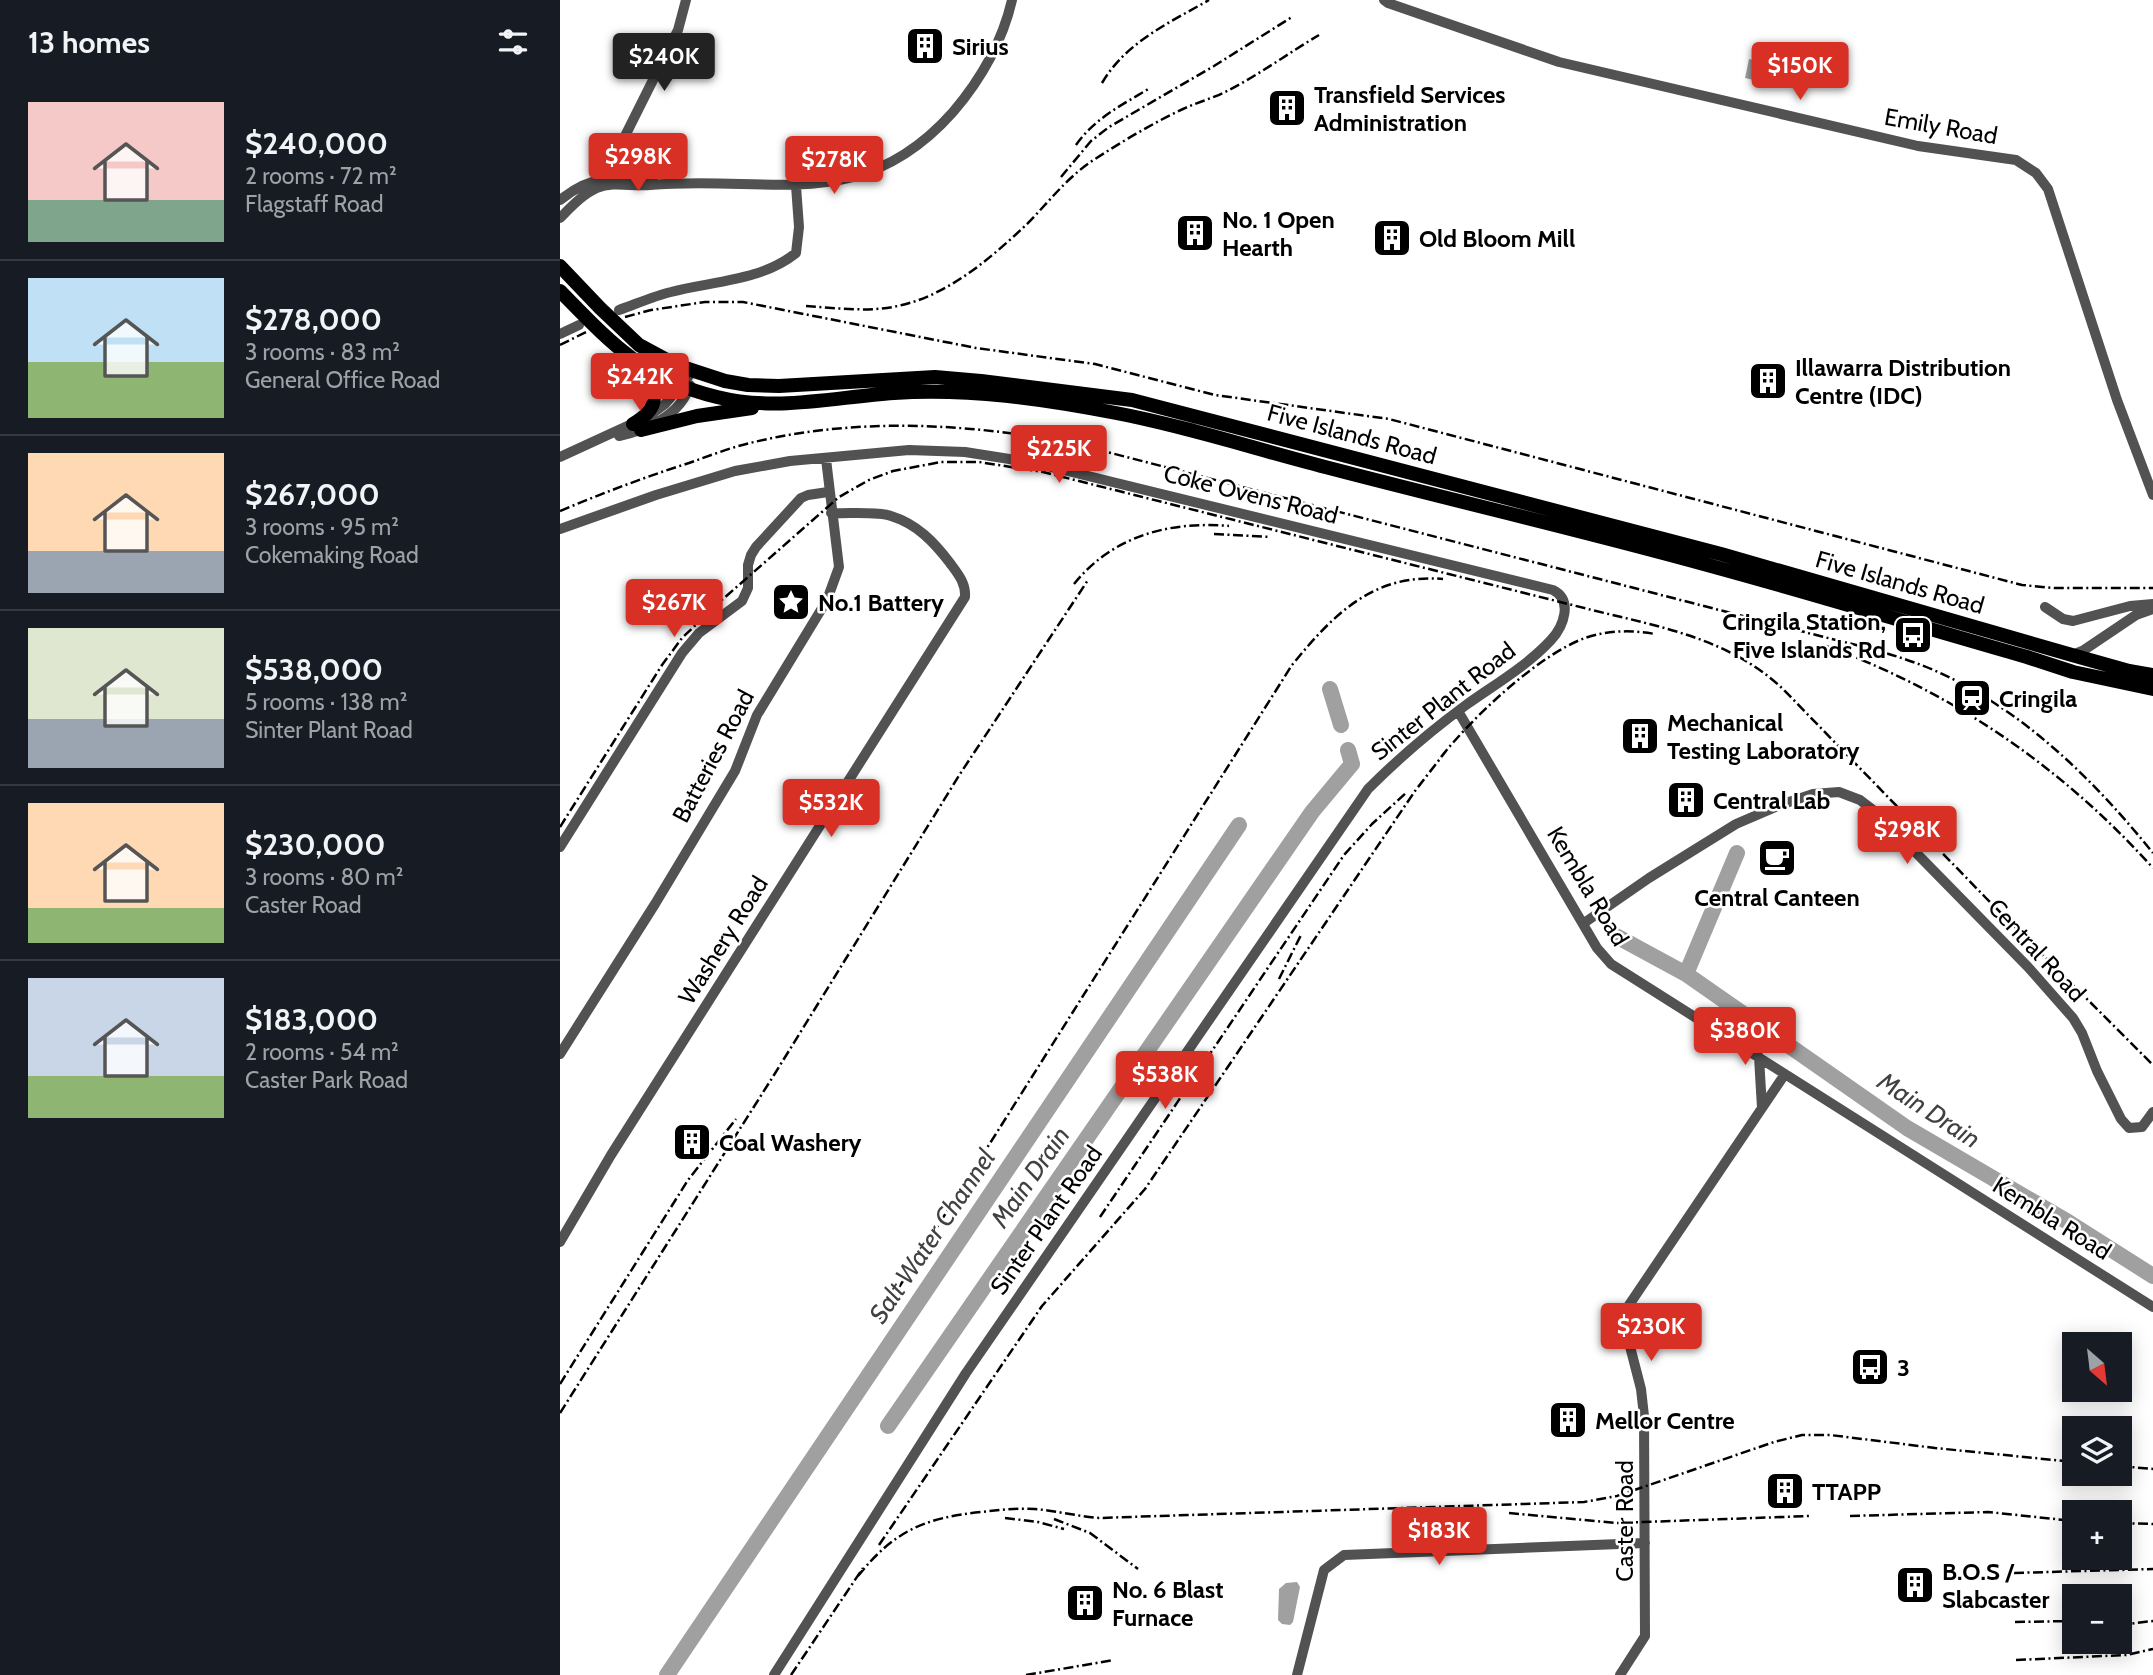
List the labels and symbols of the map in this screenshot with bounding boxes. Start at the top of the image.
building icon: Sirius [904,25,946,67]
place label: Sirius [952,32,1009,61]
pin: $240K [615,34,713,93]
pin: $150K [1751,42,1849,102]
place label: Transfield Services Administration [1314,80,1506,137]
building icon: Transfield Services Administration [1266,87,1308,129]
street label: Emily Road [1882,102,2000,150]
pin: $298K [589,134,687,193]
pin: $278K [785,136,883,196]
place label: No. 1 Open Hearth [1222,205,1335,262]
building icon: No. 1 Open Hearth [1174,212,1216,254]
building icon: Old Bloom Mill [1371,217,1413,259]
place label: Old Bloom Mill [1419,224,1575,253]
place label: Illawarra Distribution Centre (IDC) [1795,353,2011,410]
pin: $242K [591,354,689,413]
building icon: Illawarra Distribution Centre (IDC) [1747,360,1789,402]
street label: Five Islands Road [1264,397,1440,471]
pin: $225K [1010,426,1108,485]
street label: Coke Ovens Road [1161,458,1341,530]
street label: Five Islands Road [1812,544,1988,620]
pin: $267K [625,580,723,639]
place icon: No.1 Battery [770,581,812,623]
place label: No.1 Battery [818,588,944,617]
place label: Cringila Station, Five Islands Rd [1722,607,1886,664]
bus stop icon: Cringila Station, Five Islands Rd [1892,614,1934,656]
street label: Sinter Plant Road [1365,636,1521,766]
station icon: Cringila [1951,677,1993,719]
place label: Cringila [1999,684,2077,713]
street label: Batteries Road [666,685,760,827]
place label: Mechanical Testing Laboratory [1667,708,1859,765]
building icon: Mechanical Testing Laboratory [1619,715,1661,757]
building icon: Central Lab [1665,779,1707,821]
pin: $532K [782,780,880,839]
place label: Central Lab [1713,786,1830,815]
pin: $298K [1858,806,1956,866]
street label: Kembla Road [1541,821,1635,951]
cafe icon: Central Canteen [1756,837,1798,879]
street label: Washery Road [672,871,774,1009]
place label: Central Canteen [1694,883,1860,912]
street label: Central Road [1982,893,2092,1007]
pin: $380K [1696,1007,1794,1067]
pin: $538K [1116,1052,1214,1111]
water label: Main Drain [1871,1064,1986,1155]
water label: Main Drain [983,1120,1076,1234]
building icon: Coal Washery [671,1121,713,1163]
place label: Coal Washery [719,1128,862,1157]
street label: Sinter Plant Road [984,1140,1108,1300]
water label: Salt Water Channel [862,1143,1002,1329]
street label: Kembla Road [1987,1170,2117,1266]
pin: $230K [1602,1304,1700,1363]
north arrow [2062,1332,2132,1402]
bus stop icon: 3 [1849,1346,1891,1388]
place label: 3 [1897,1353,1910,1382]
building icon: Mellor Centre [1547,1399,1589,1441]
place label: Mellor Centre [1595,1406,1735,1435]
street label: Caster Road [1610,1460,1639,1582]
building icon: TTAPP [1764,1470,1806,1512]
place label: TTAPP [1812,1477,1881,1506]
pin: $183K [1390,1508,1488,1567]
place label: B.O.S / Slabcaster [1942,1557,2049,1614]
building icon: B.O.S / Slabcaster [1894,1564,1936,1606]
place label: No. 6 Blast Furnace [1112,1575,1223,1632]
building icon: No. 6 Blast Furnace [1064,1582,1106,1624]

